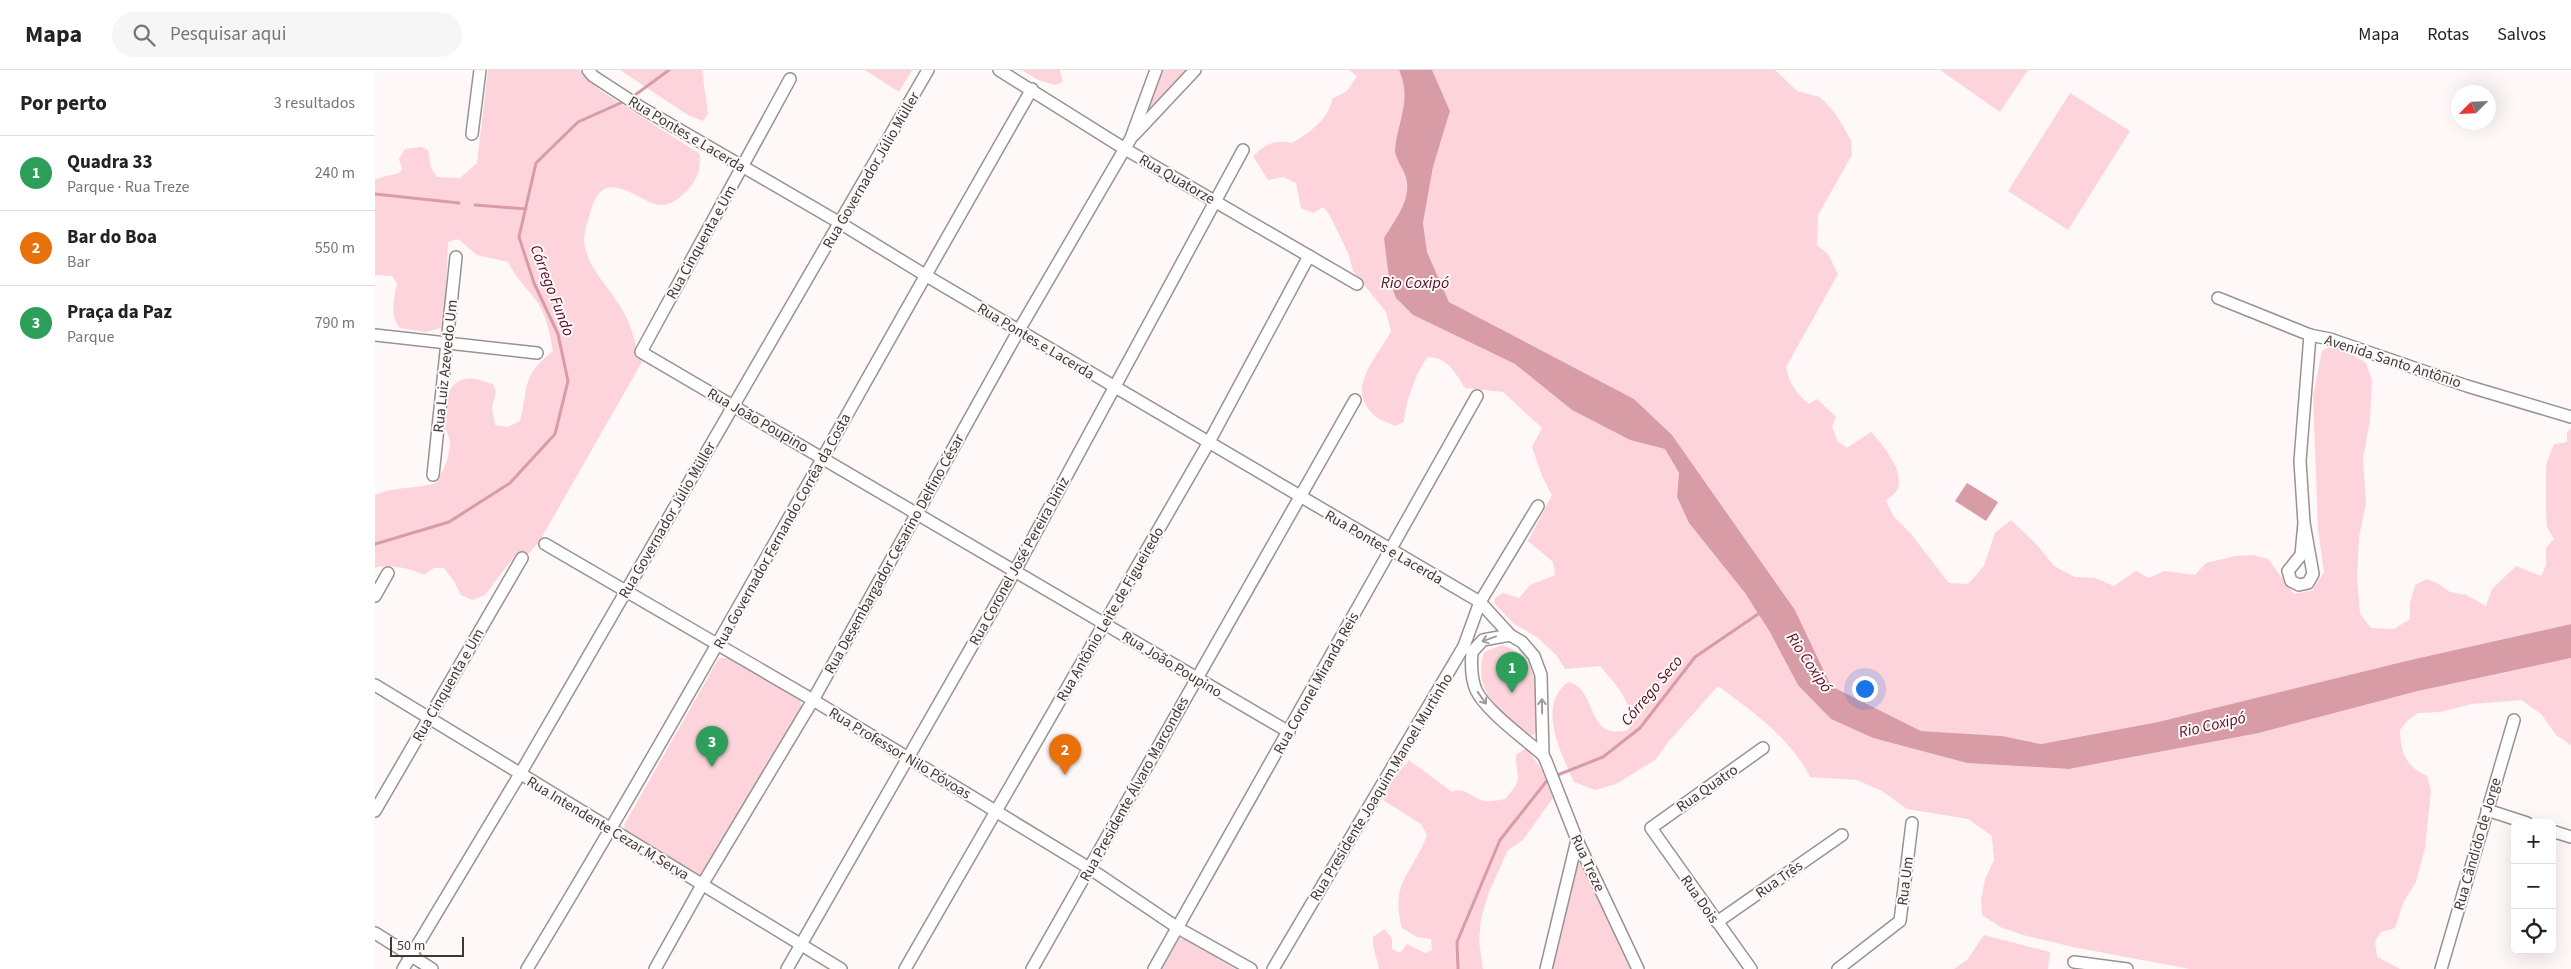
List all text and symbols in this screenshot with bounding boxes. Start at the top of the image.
search box [112,12,462,57]
text: Mapa [25,17,82,52]
icon: search [130,21,158,49]
text: Pesquisar aqui [170,21,286,48]
text: Mapa [2358,22,2399,47]
text: Rotas [2427,22,2469,47]
text: Salvos [2497,22,2546,47]
north arrow [2451,85,2496,130]
street label: Rua Governador Júlio Müller [818,87,925,253]
text: Por perto [20,88,107,118]
street label: Rua Pontes e Lacerda [624,91,749,178]
text: 3 resultados [274,92,355,114]
text: Quadra 33 [67,149,153,176]
street label: Rua Quatorze [1135,149,1219,210]
text: 1 [32,162,40,184]
text: 240 m [315,162,355,184]
text: Parque · Rua Treze [67,176,190,198]
street label: Rua Cinquenta e Um [661,181,742,303]
text: Bar do Boa [67,224,157,251]
text: 2 [32,237,40,259]
text: 550 m [315,237,355,259]
water label: Córrego Fundo [525,241,580,339]
text: Bar [67,251,90,273]
water label: Rio Coxipó [1381,272,1449,294]
street label: Rua Pontes e Lacerda [973,298,1098,385]
text: Praça da Paz [67,299,172,326]
street label: Rua Luiz Azevedo Um [428,299,463,434]
text: 3 [32,312,40,334]
text: 790 m [315,312,355,334]
text: Parque [67,326,114,348]
street label: Avenida Santo Antônio [2322,329,2464,393]
street label: Rua João Poupino [703,383,812,458]
street label: Rua Governador Fernando Corrêa da Costa [709,410,856,653]
street label: Rua Desembargador Cesarino Delfino César [819,430,970,678]
street label: Rua Governador Júlio Müller [614,437,721,603]
street label: Rua Coronel José Pereira Diniz [964,473,1075,649]
street label: Rua Pontes e Lacerda [1321,505,1447,590]
street label: Rua Antônio Leite de Figueiredo [1052,523,1169,706]
street label: Rua Coronel Miranda Reis [1269,608,1364,758]
street label: Rua Cinquenta e Um [407,625,489,746]
street label: Rua João Poupino [1118,626,1226,703]
water label: Rio Coxipó [1781,628,1837,697]
one-way arrow [1482,635,1497,644]
water label: Córrego Seco [1616,651,1688,731]
pin: 1 [1496,652,1528,693]
street label: Rua Presidente Joaquim Manoel Murtinho [1305,669,1458,905]
your location [1852,676,1878,702]
one-way arrow [1477,691,1487,705]
street label: Rua Presidente Álvaro Marcondes [1075,693,1194,885]
one-way arrow [1537,698,1547,714]
street label: Rua Professor Nilo Póvoas [825,703,975,804]
water label: Rio Coxipó [2176,707,2248,743]
pin: 3 [696,726,728,767]
pin: 2 [1049,734,1081,775]
street label: Rua Quatro [1672,759,1742,817]
street label: Rua Intendente Cezar M Serva [523,771,693,885]
street label: Rua Cândido de Jorge [2449,775,2506,913]
map controls [2511,819,2556,954]
button: + [2511,819,2556,864]
street label: Rua Treze [1565,831,1610,895]
street label: Rua Três [1751,855,1807,903]
street label: Rua Um [1892,855,1919,907]
button: − [2511,864,2556,909]
street label: Rua Dois [1675,871,1724,928]
button: locate [2511,909,2556,954]
scale bar [390,934,464,957]
text: 50 m [397,936,425,956]

